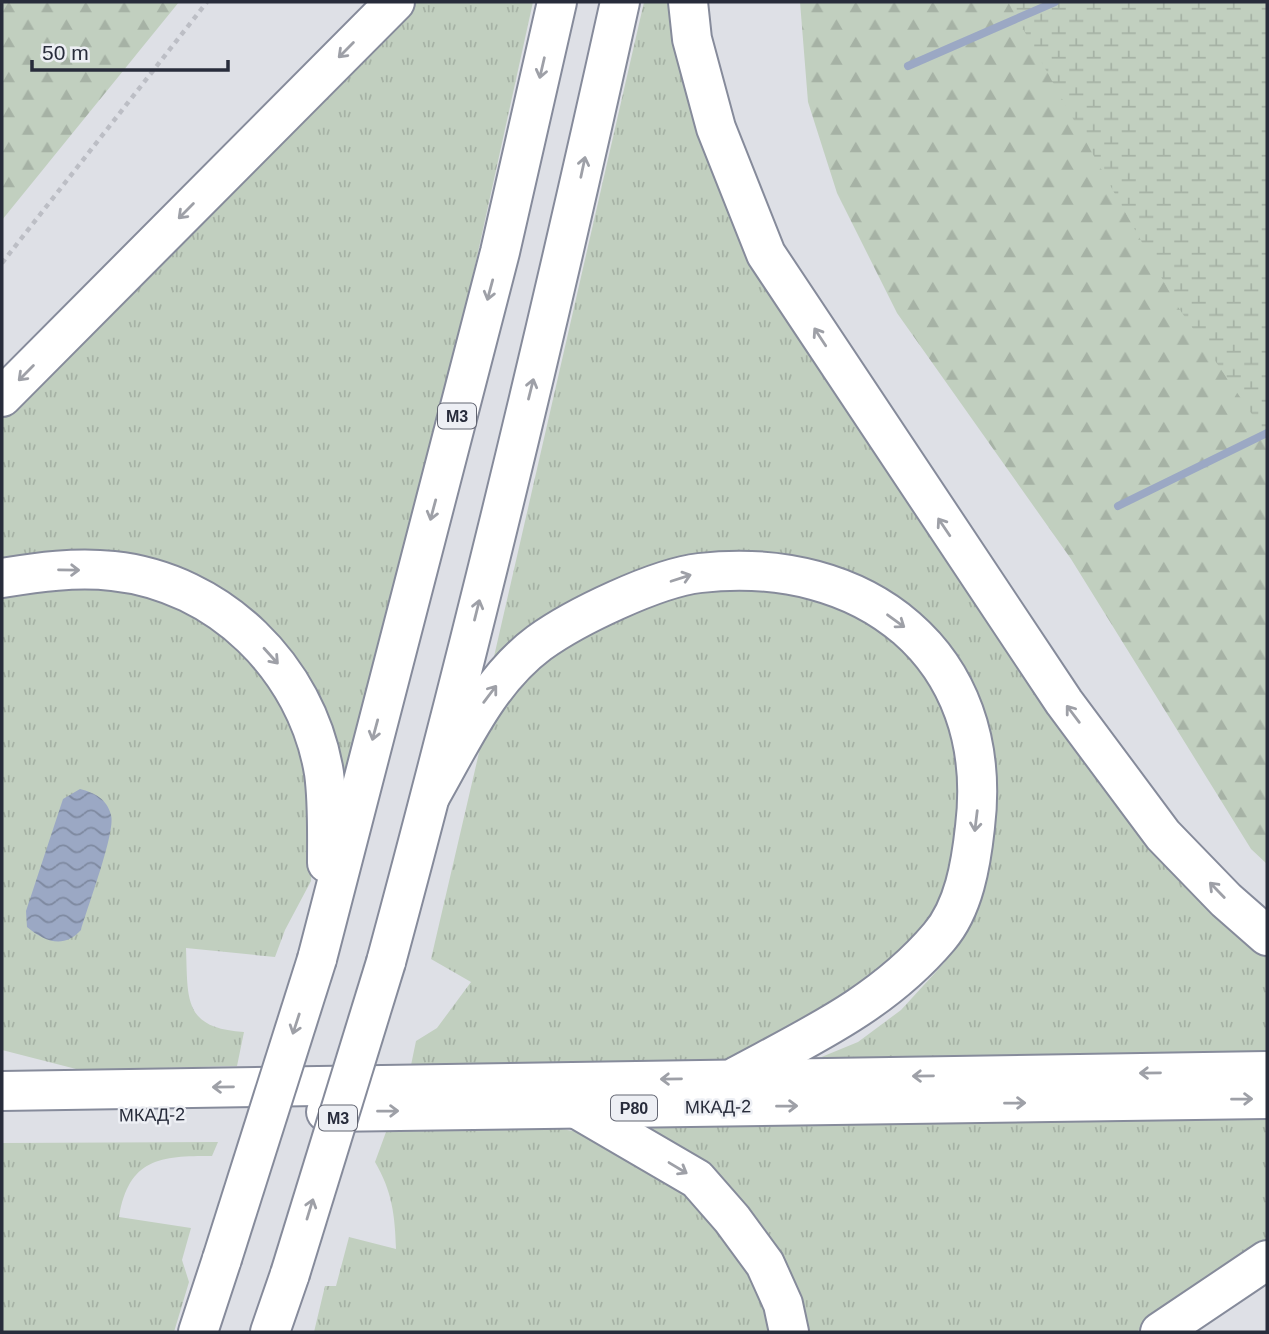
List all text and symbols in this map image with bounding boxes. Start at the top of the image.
scale bar [32,28,228,72]
text: 50 m [42,41,89,64]
one-way arrow [338,41,355,58]
one-way arrow [535,56,548,79]
one-way arrow [577,156,591,179]
one-way arrow [178,203,195,220]
one-way arrow [483,278,496,301]
one-way arrow [812,327,826,347]
one-way arrow [17,364,34,381]
one-way arrow [525,378,538,401]
road number: М3 [438,404,476,428]
one-way arrow [426,498,439,521]
one-way arrow [937,518,952,537]
one-way arrow [58,563,81,577]
one-way arrow [669,571,691,583]
one-way arrow [471,599,484,622]
one-way arrow [886,613,904,628]
one-way arrow [262,647,279,664]
one-way arrow [483,685,498,703]
one-way arrow [1066,705,1081,724]
one-way arrow [368,719,381,741]
one-way arrow [970,809,983,832]
one-way arrow [1208,882,1225,899]
one-way arrow [289,1013,302,1035]
one-way arrow [1139,1066,1162,1080]
one-way arrow [911,1069,934,1083]
one-way arrow [659,1073,682,1086]
one-way arrow [211,1081,234,1094]
one-way arrow [1231,1092,1254,1106]
road number: Р80 [611,1096,657,1120]
street label: МКАД-2 [685,1096,751,1118]
one-way arrow [1003,1096,1026,1109]
one-way arrow [776,1099,799,1113]
street label: МКАД-2 [119,1104,185,1126]
one-way arrow [377,1105,400,1118]
road number: М3 [319,1106,357,1130]
one-way arrow [668,1162,688,1176]
one-way arrow [305,1198,318,1220]

